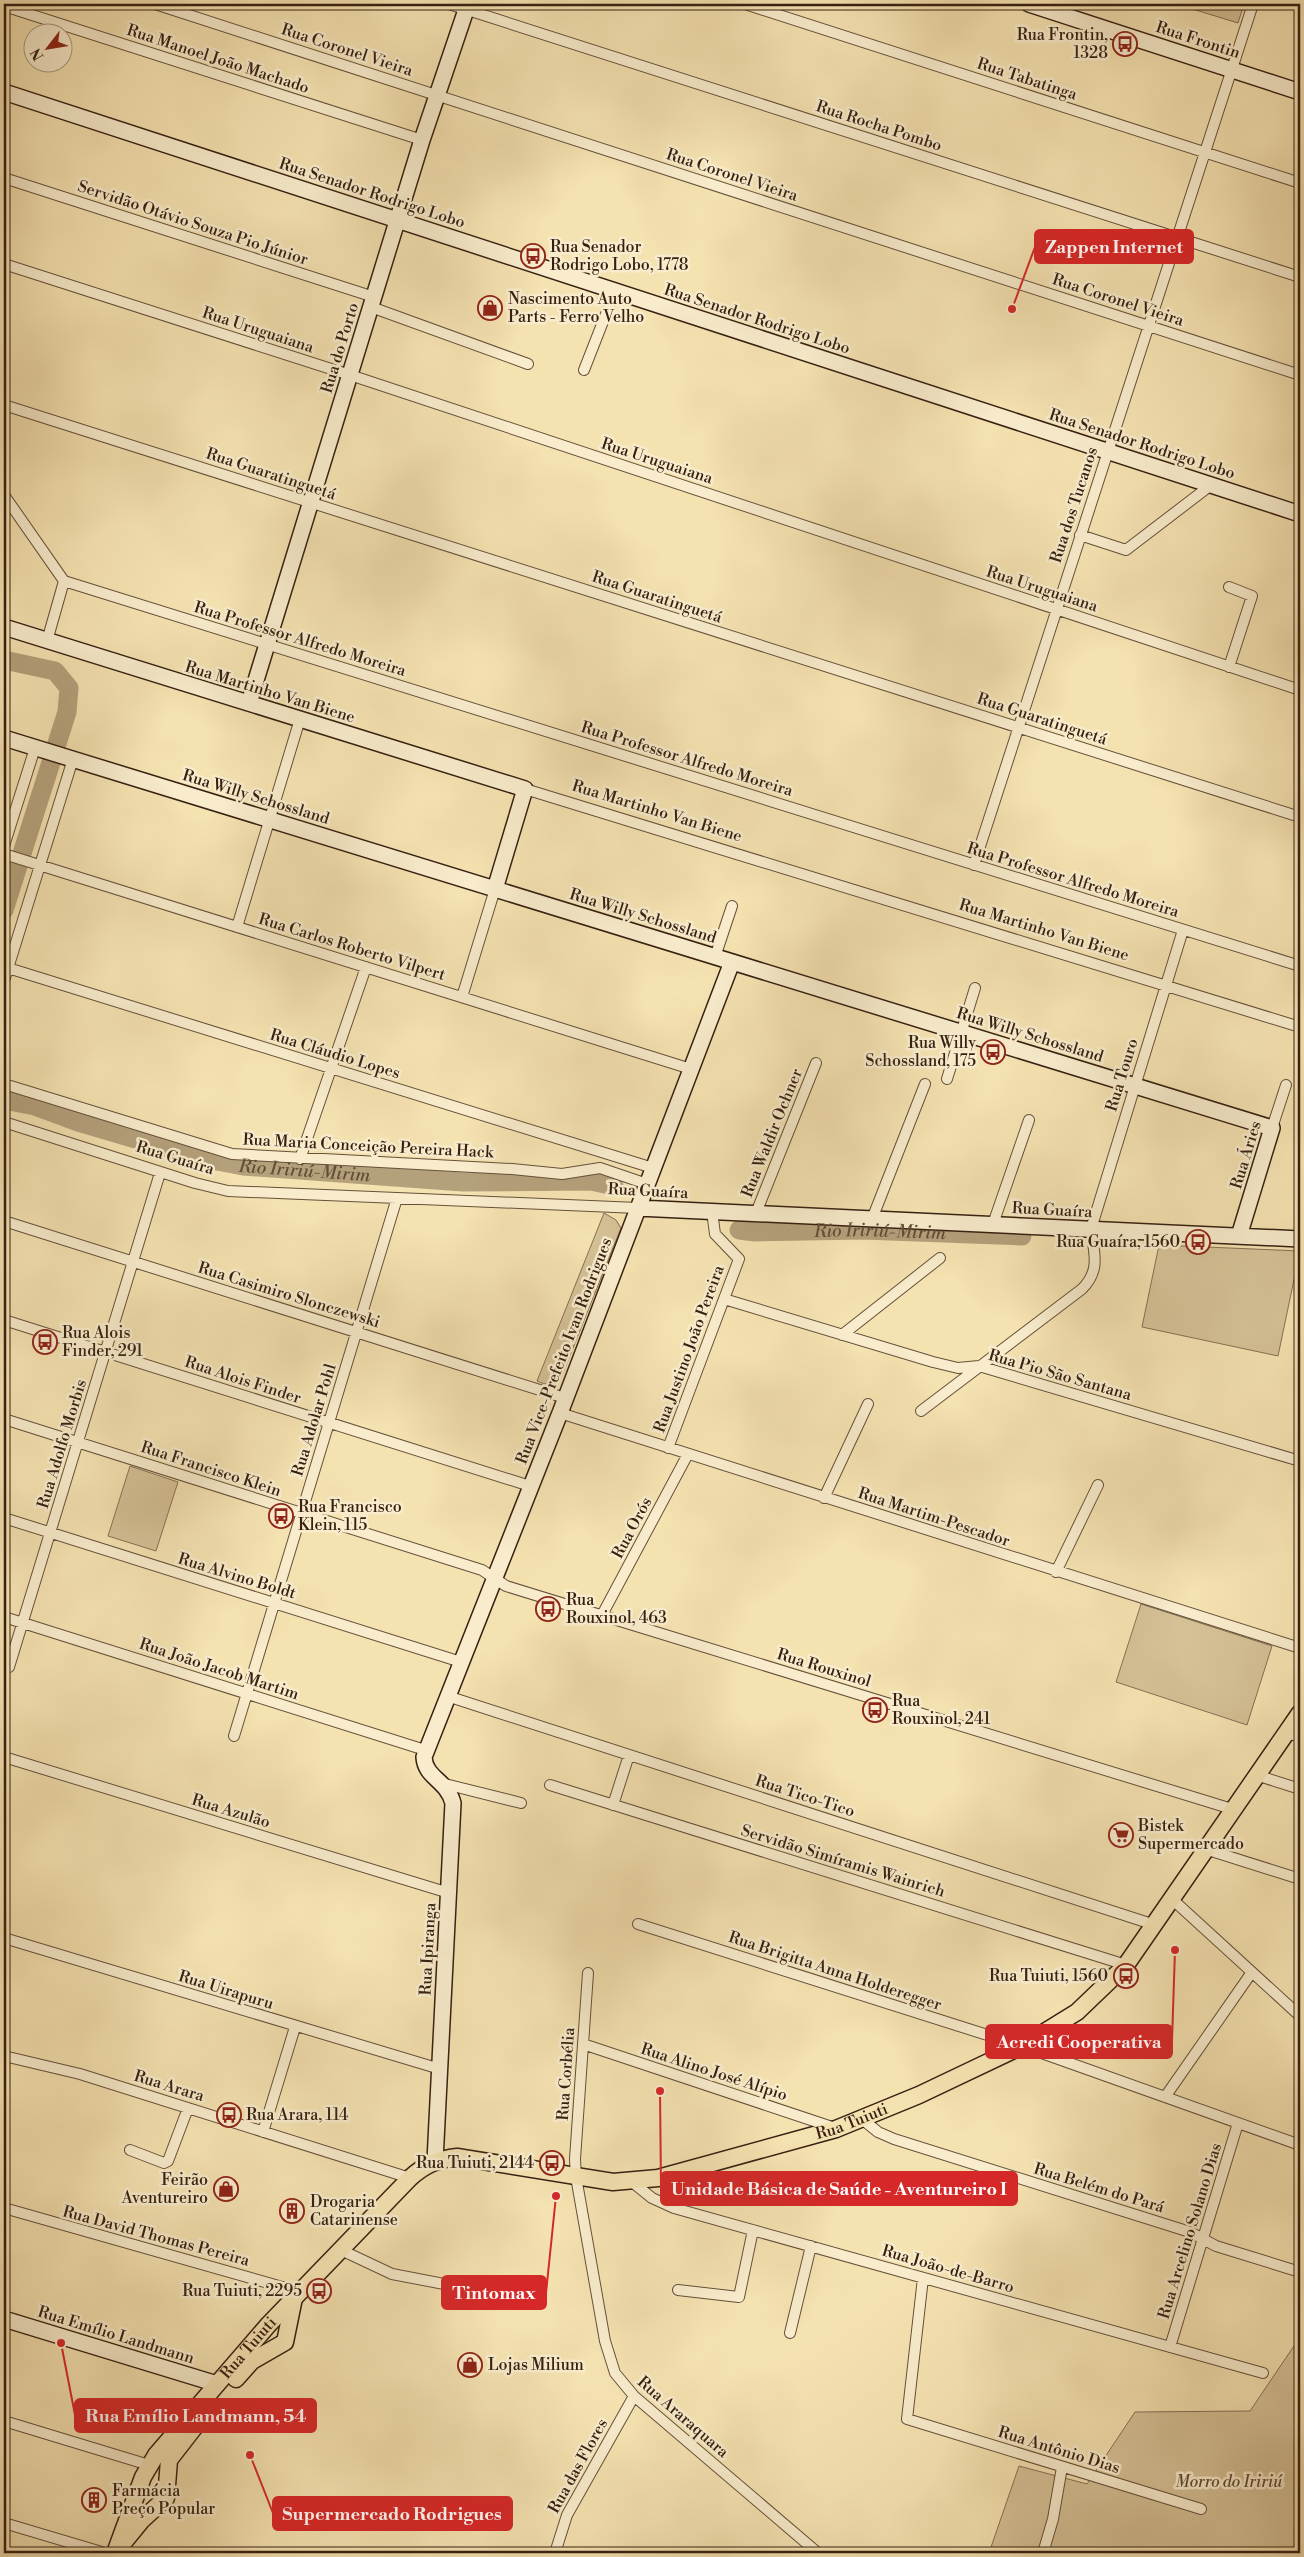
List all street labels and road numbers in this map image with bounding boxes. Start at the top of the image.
street label: Rua Frontin [1153,17,1243,63]
street label: Rua Coronel Vieira [279,19,416,81]
street label: Rua Manoel João Machado [124,20,312,98]
street label: Rua Tabatinga [974,53,1080,105]
street label: Rua Rocha Pombo [813,96,945,156]
street label: Rua Coronel Vieira [664,144,801,206]
street label: Rua Senador Rodrigo Lobo [276,153,468,233]
street label: Servidão Otávio Souza Pio Júnior [75,176,311,270]
street label: Rua Coronel Vieira [1050,269,1187,331]
street label: Rua Senador Rodrigo Lobo [661,279,853,359]
street label: Rua do Porto [317,300,363,396]
street label: Rua Uruguaiana [200,303,317,358]
street label: Rua Senador Rodrigo Lobo [1046,404,1238,484]
street label: Rua Uruguaiana [599,434,716,489]
street label: Rua Guaratinguetá [203,444,339,505]
street label: Rua dos Tucanos [1046,444,1102,566]
street label: Rua Uruguaiana [984,562,1101,617]
street label: Rua Guaratinguetá [589,567,725,628]
street label: Rua Professor Alfredo Moreira [192,597,409,681]
street label: Rua Martinho Van Biene [183,657,357,727]
street label: Rua Guaratinguetá [974,689,1110,750]
street label: Rua Professor Alfredo Moreira [579,717,796,801]
street label: Rua Willy Schossland [180,765,332,829]
street label: Rua Martinho Van Biene [570,776,744,846]
street label: Rua Professor Alfredo Moreira [965,838,1182,922]
street label: Rua Willy Schossland [567,884,719,948]
street label: Rua Martinho Van Biene [957,895,1131,965]
street label: Rua Carlos Roberto Vilpert [256,909,448,985]
street label: Rua Willy Schossland [954,1003,1106,1067]
street label: Rua Cláudio Lopes [267,1025,403,1083]
street label: Rua Touro [1101,1036,1143,1114]
street label: Rua Waldir Ochner [737,1066,807,1200]
street label: Rua Áries [1224,1118,1266,1191]
street label: Rua Maria Conceição Pereira Hack [242,1129,495,1163]
street label: Rua Guaíra [133,1137,217,1180]
street label: Rua Guaíra [607,1179,690,1203]
street label: Rua Guaíra [1011,1198,1094,1222]
street label: Rua Vice-Prefeito Ivan Rodrigues [511,1235,617,1467]
street label: Rua Casimiro Slonczewski [196,1258,382,1332]
street label: Rua Justino João Pereira [649,1262,729,1435]
street label: Rua Pio São Santana [986,1345,1135,1405]
street label: Rua Alois Finder [182,1352,304,1408]
street label: Rua Adolar Pohl [287,1361,341,1479]
street label: Rua Adolfo Morbis [33,1377,91,1511]
street label: Rua Francisco Klein [138,1437,284,1501]
street label: Rua Martim-Pescador [855,1483,1013,1551]
street label: Rua Orós [607,1494,657,1562]
street label: Rua Alvino Boldt [176,1549,299,1604]
street label: Rua João Jacob Martim [137,1634,301,1704]
street label: Rua Rouxinol [775,1644,874,1692]
street label: Rua Tico-Tico [753,1770,857,1822]
street label: Rua Azulão [189,1790,273,1832]
street label: Servidão Simíramis Wainrich [739,1820,948,1902]
street label: Rua Ipiranga [416,1901,440,1996]
street label: Rua Brigitta Anna Holderegger [726,1927,944,2015]
street label: Rua Uirapuru [176,1966,276,2014]
street label: Rua Corbélia [553,2026,579,2121]
street label: Rua Alino José Alípio [638,2039,790,2105]
street label: Rua Arara [131,2066,207,2106]
street label: Rua Tuiuti [813,2099,891,2144]
street label: Rua Arcelino Solano Dias [1154,2141,1226,2321]
street label: Rua Belém do Pará [1031,2159,1168,2218]
street label: Rua David Thomas Pereira [60,2201,252,2271]
street label: Rua João-de-Barro [880,2241,1016,2297]
street label: Rua Emílio Landmann [35,2302,197,2368]
street label: Rua Tuiuti [216,2312,281,2383]
street label: Rua Araraquara [633,2372,733,2463]
street label: Rua das Flores [544,2415,612,2517]
street label: Rua Antônio Dias [996,2422,1122,2478]

